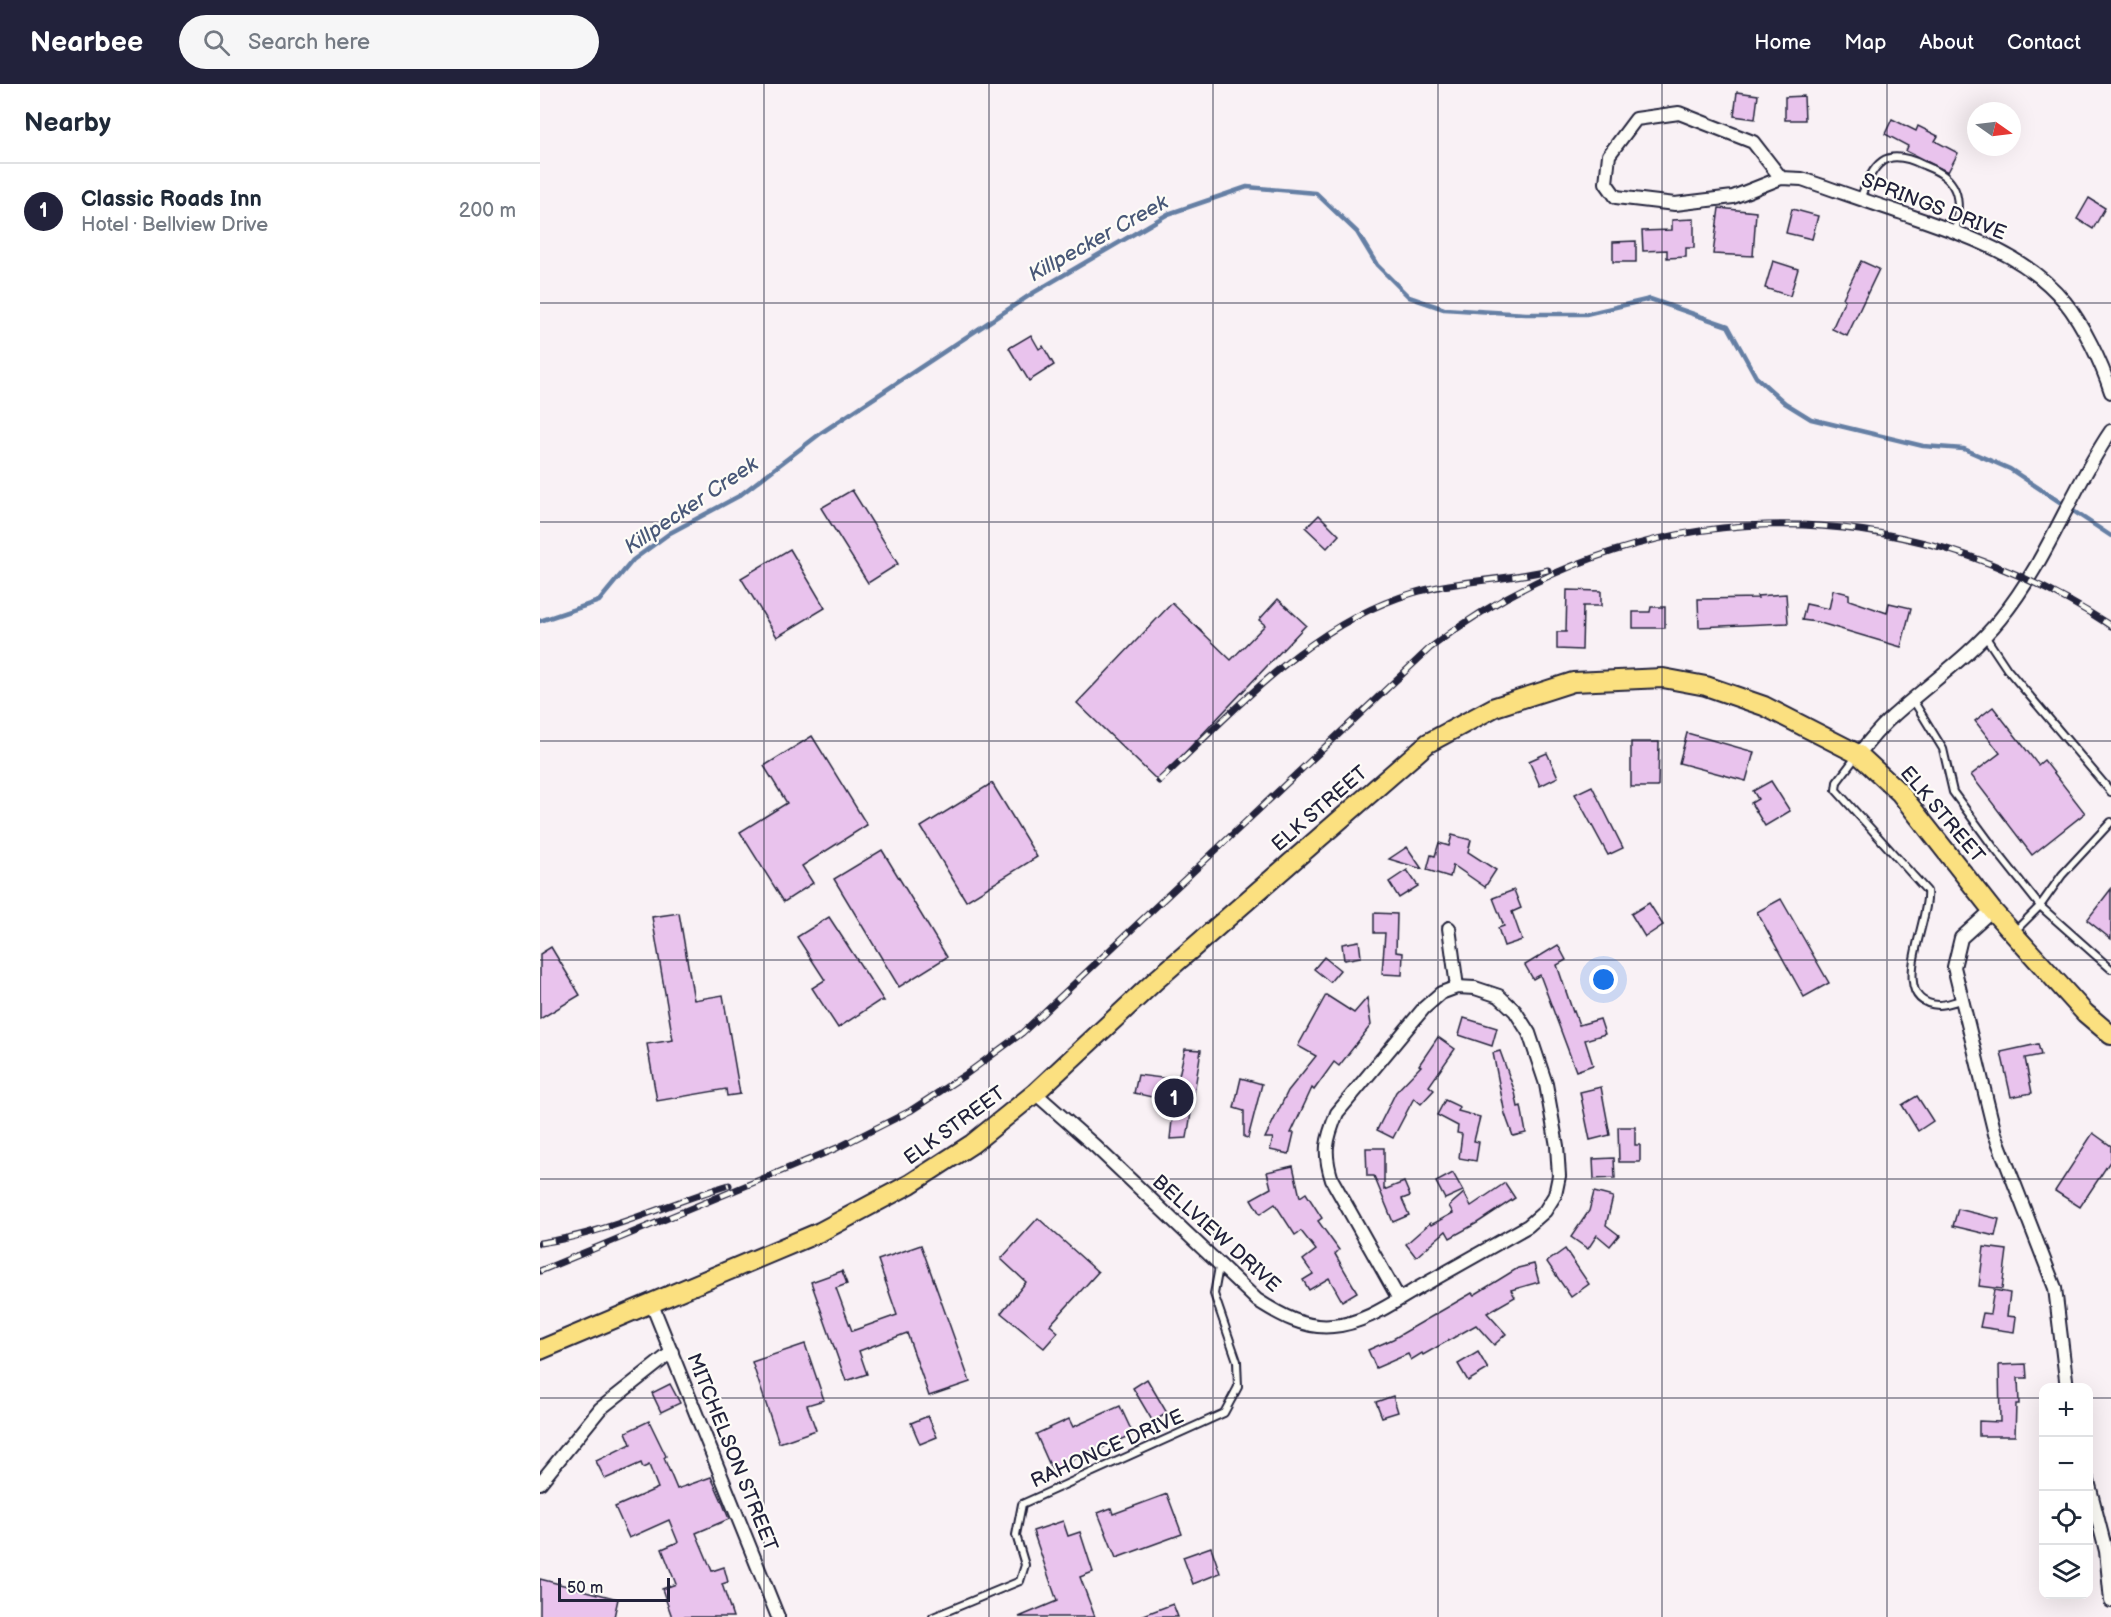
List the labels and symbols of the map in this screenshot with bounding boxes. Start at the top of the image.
north arrow [1967,102,2021,156]
street label: SPRINGS DRIVE [1858,168,2009,246]
water label: Killpecker Creek [1024,189,1173,287]
water label: Killpecker Creek [620,451,763,559]
street label: ELK STREET [1267,761,1372,857]
street label: ELK STREET [1895,761,1990,868]
your location [1589,965,1618,994]
pin: 1 [1154,1076,1194,1120]
street label: ELK STREET [899,1081,1010,1170]
street label: BELLVIEW DRIVE [1147,1170,1285,1298]
street label: MITCHELSON STREET [681,1350,783,1555]
street label: RAHONCE DRIVE [1027,1404,1188,1493]
scale bar [558,1575,670,1602]

